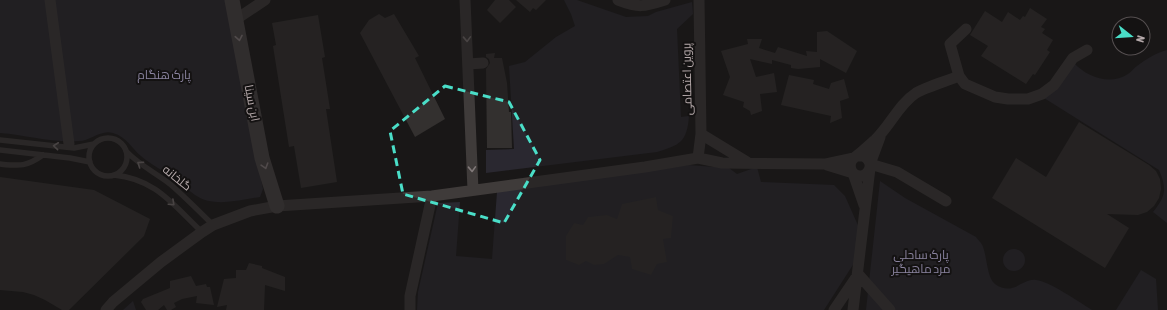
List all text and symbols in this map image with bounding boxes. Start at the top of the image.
north arrow [1111,16,1151,56]
text: N [1134,34,1147,44]
one-way arrow [234,35,243,41]
one-way arrow [462,36,471,42]
street label: پروین اعتصامی [679,42,697,115]
park label: پارک هنگام [137,68,192,84]
street label: ابن سینا [242,84,262,122]
one-way arrow [53,142,59,151]
one-way arrow [138,162,145,169]
street label: گلخانه [160,162,194,194]
one-way arrow [260,162,269,169]
one-way arrow [468,166,476,172]
one-way arrow [168,198,175,205]
park label: پارک ساحلی مرد ماهیگیر [891,248,950,276]

